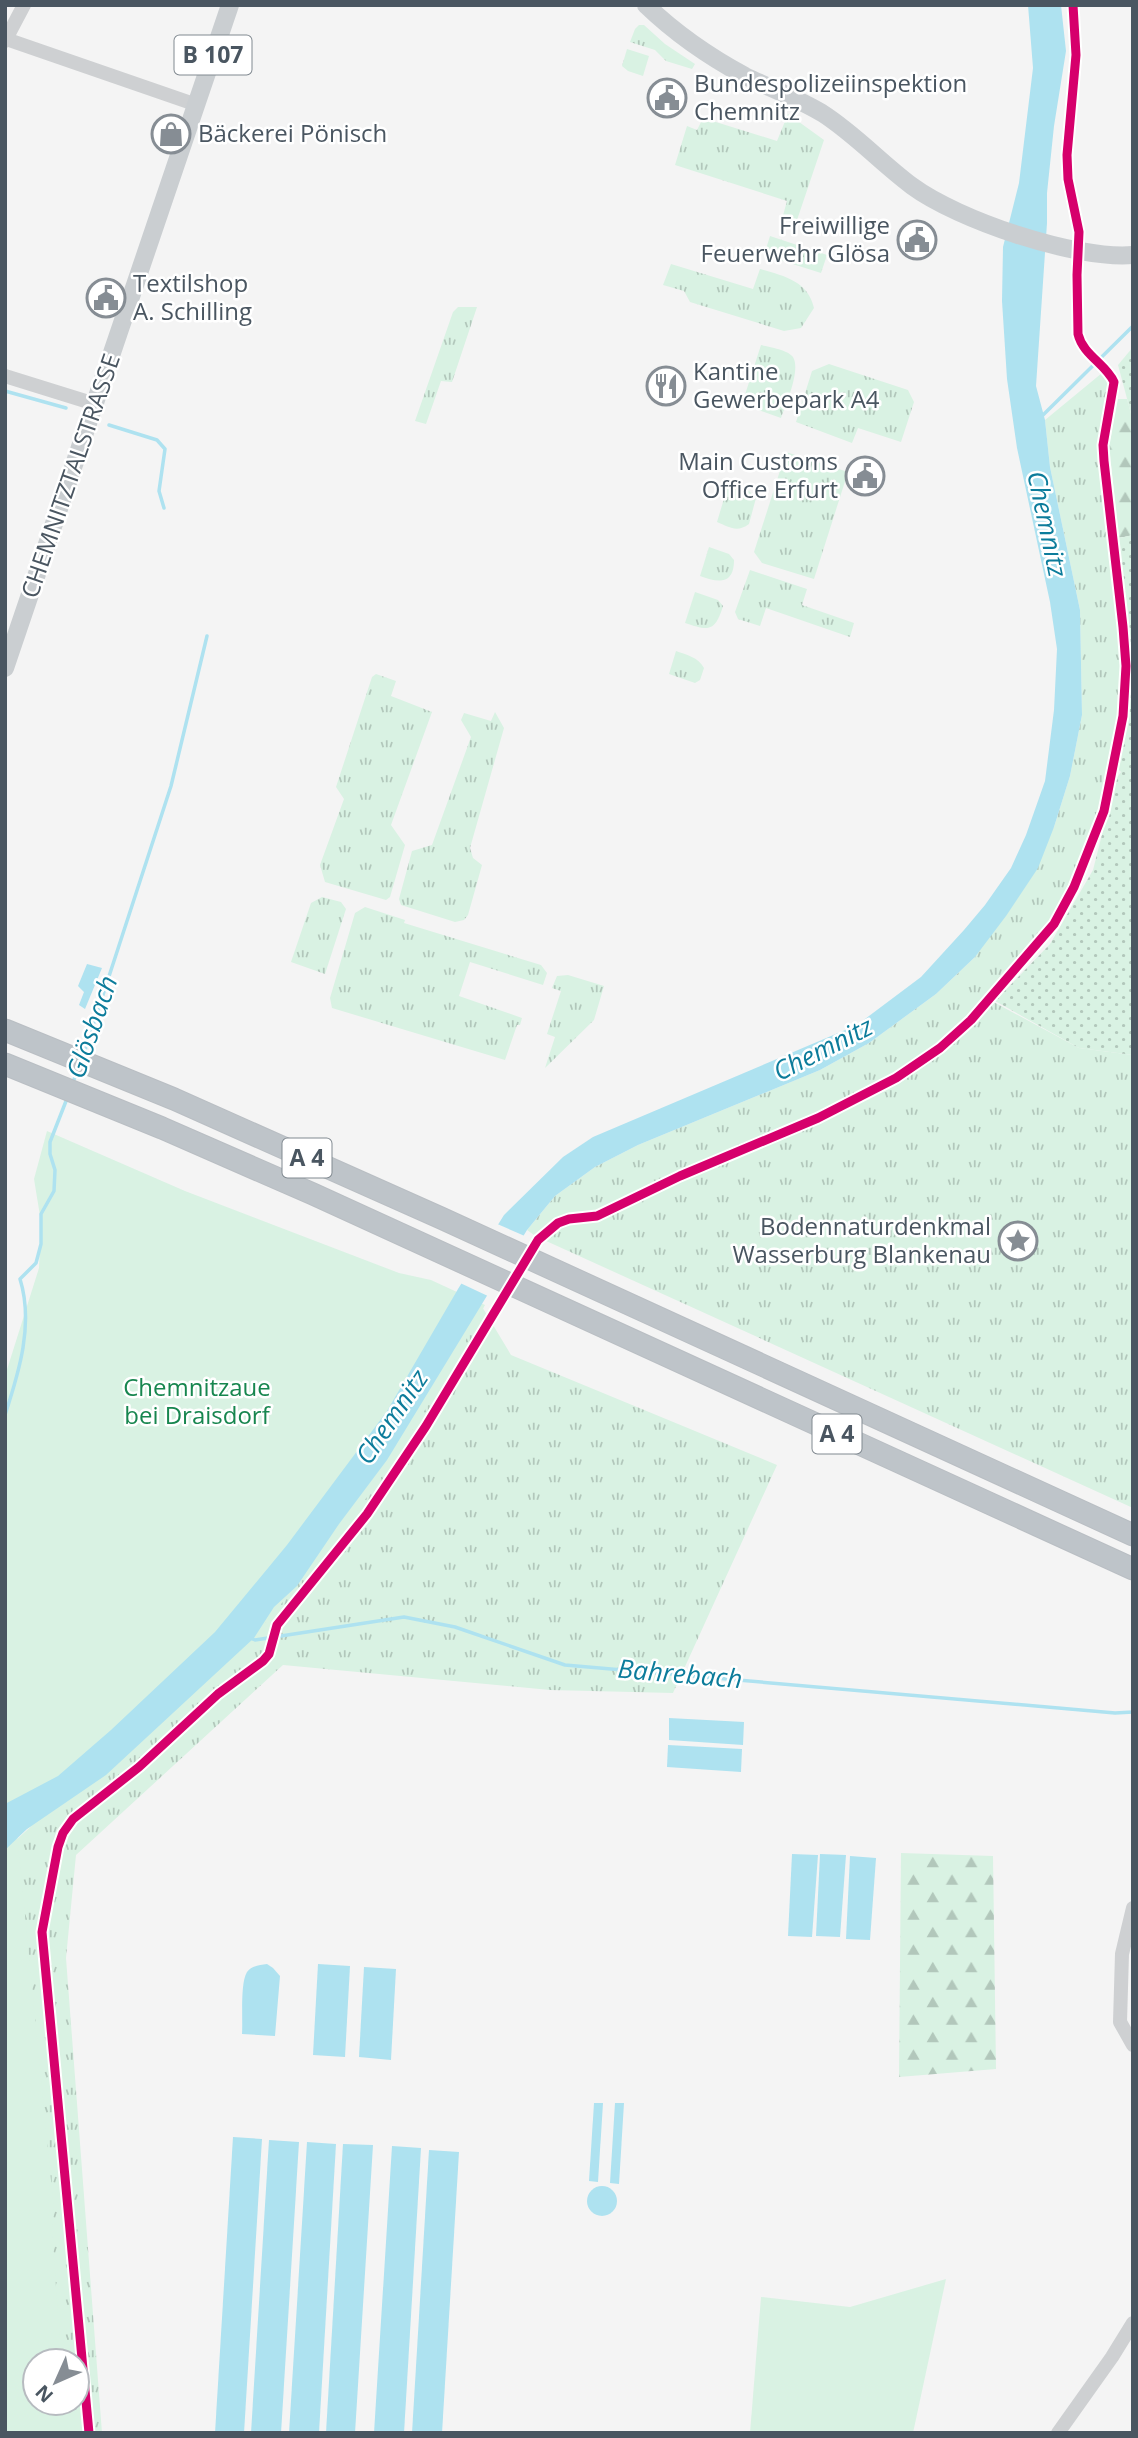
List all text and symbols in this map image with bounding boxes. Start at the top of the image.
road number: B 107 [174,36,252,74]
place label: Bundespolizeiinspektion Chemnitz [694,66,967,127]
public building icon: Bundespolizeiinspektion Chemnitz [646,77,688,119]
shop icon: Bäckerei Pönisch [150,113,192,155]
place label: Bäckerei Pönisch [198,116,387,149]
place label: Freiwillige Feuerwehr Glösa [701,208,890,269]
public building icon: Freiwillige Feuerwehr Glösa [896,219,938,261]
place label: Textilshop A. Schilling [133,266,252,327]
public building icon: Textilshop A. Schilling [85,277,127,319]
street label: CHEMNITZTALSTRASSE [12,349,127,602]
place label: Kantine Gewerbepark A4 [693,354,880,415]
restaurant icon: Kantine Gewerbepark A4 [645,365,687,407]
place label: Main Customs Office Erfurt [678,444,838,505]
public building icon: Main Customs Office Erfurt [844,455,886,497]
water label: Chemnitz [1019,467,1077,581]
water label: Glösbach [57,970,125,1083]
water label: Chemnitz [766,1007,879,1089]
road number: A 4 [282,1138,332,1177]
place label: Bodennaturdenkmal Wasserburg Blankenau [732,1209,991,1270]
place icon: Bodennaturdenkmal Wasserburg Blankenau [997,1220,1039,1262]
water label: Chemnitz [346,1361,436,1471]
park label: Chemnitzaue bei Draisdorf [123,1370,272,1431]
road number: A 4 [812,1414,862,1454]
water label: Bahrebach [616,1650,744,1696]
north arrow [21,2347,91,2417]
text: N [29,2379,59,2409]

